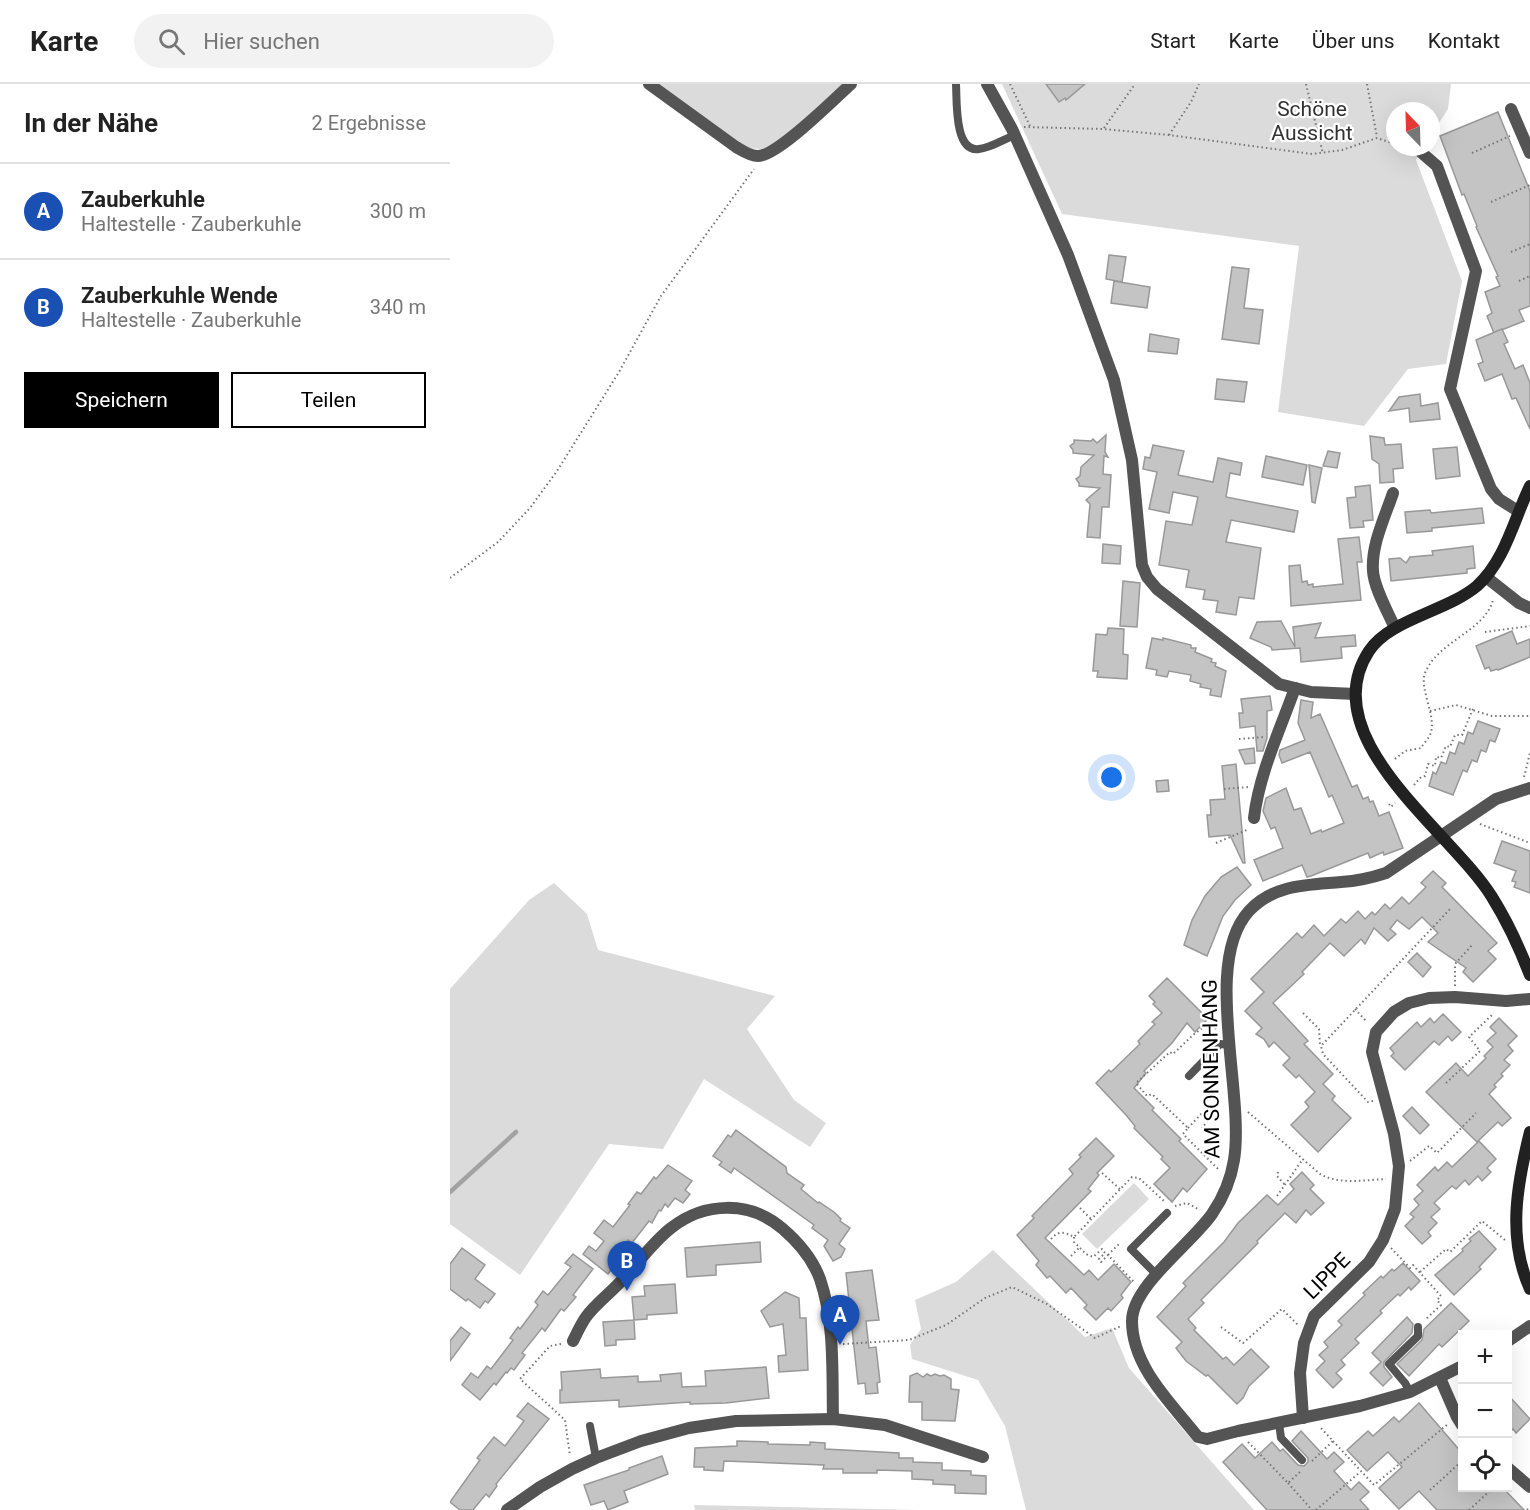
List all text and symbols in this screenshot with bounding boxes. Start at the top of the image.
search box [134,14,554,68]
text: Karte [30,25,98,58]
icon: search [155,25,188,58]
text: Hier suchen [203,29,320,54]
text: Start [1150,29,1196,53]
text: Karte [1229,29,1279,53]
text: Über uns [1312,29,1395,53]
text: Kontakt [1428,29,1500,53]
park label: Schöne Aussicht [1271,97,1353,145]
north arrow [1386,102,1440,156]
text: In der Nähe [24,108,158,138]
text: 2 Ergebnisse [312,111,426,135]
text: Zauberkuhle [81,187,205,212]
text: A [37,199,50,223]
text: 300 m [370,199,426,223]
text: Haltestelle · Zauberkuhle [81,212,301,236]
text: Zauberkuhle Wende [81,283,278,308]
text: B [37,295,50,319]
text: 340 m [370,295,426,319]
text: Haltestelle · Zauberkuhle [81,308,301,332]
button: Speichern [24,372,219,428]
button: Teilen [231,372,426,428]
your location [1097,763,1126,792]
street label: AM SONNENHANG [1197,979,1225,1159]
pin: B [608,1242,646,1291]
street label: LIPPE [1299,1248,1355,1304]
pin: A [820,1296,860,1345]
map controls [1458,1330,1512,1492]
button: + [1458,1330,1512,1384]
button: − [1458,1384,1512,1438]
button: locate [1458,1438,1512,1492]

